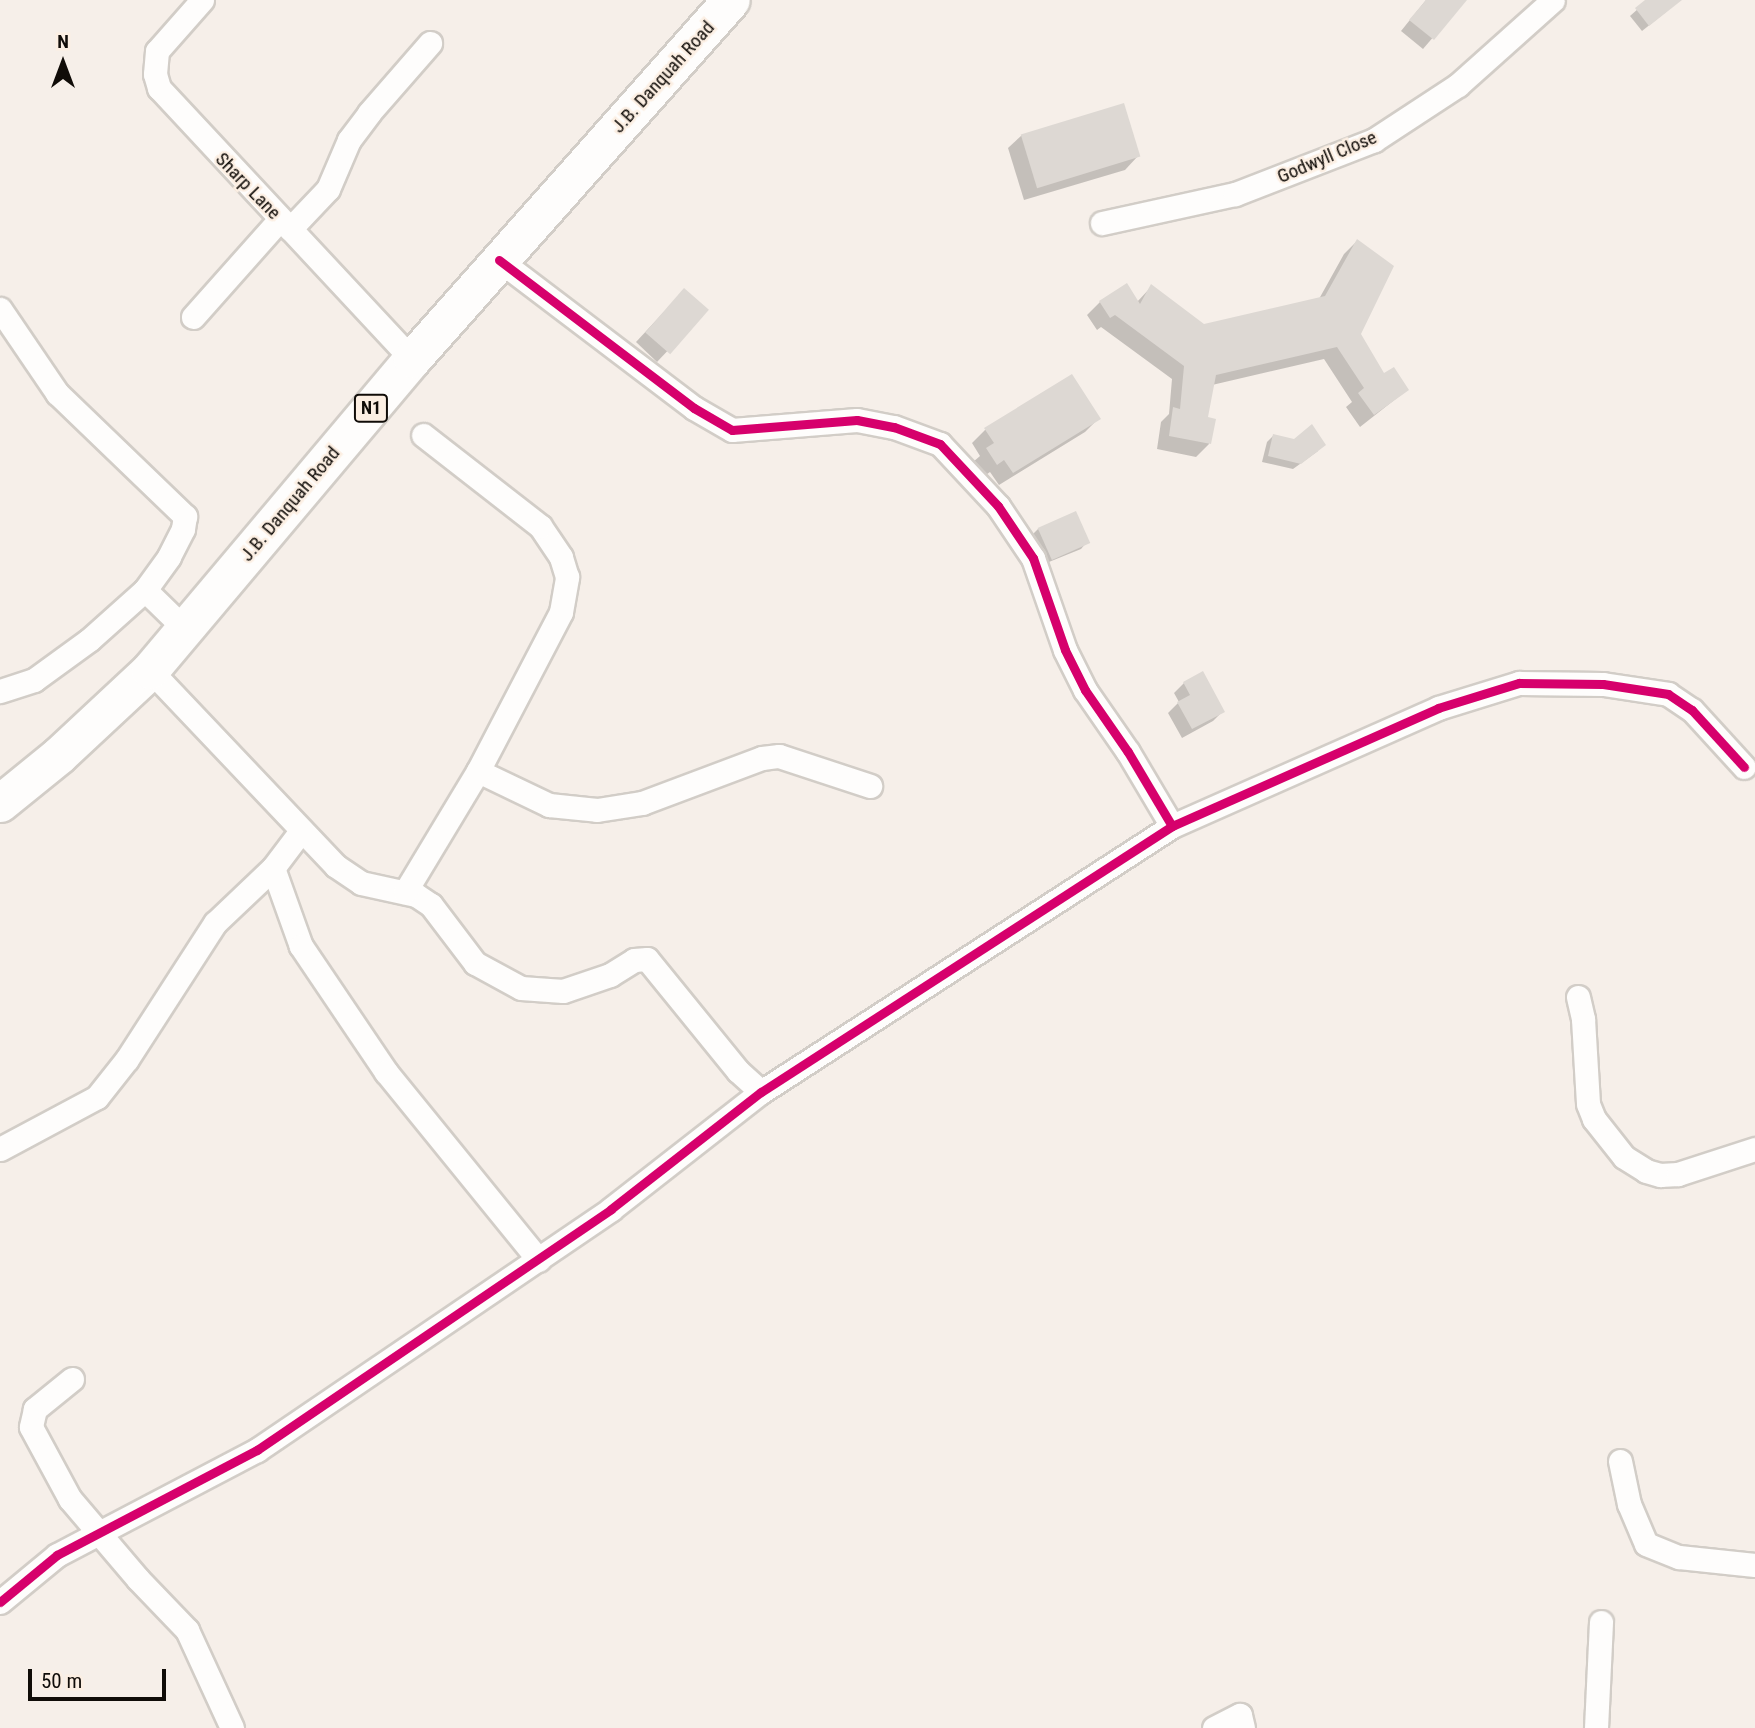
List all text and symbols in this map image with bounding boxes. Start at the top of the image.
street label: J.B. Danquah Road [607,16,719,138]
north arrow [28,28,98,98]
text: N [57,30,69,53]
street label: Godwyll Close [1274,126,1380,188]
street label: Sharp Lane [211,148,285,224]
road number: N1 [354,394,388,422]
street label: J.B. Danquah Road [235,442,345,566]
scale bar [32,1654,170,1698]
text: 50 m [41,1669,82,1693]

